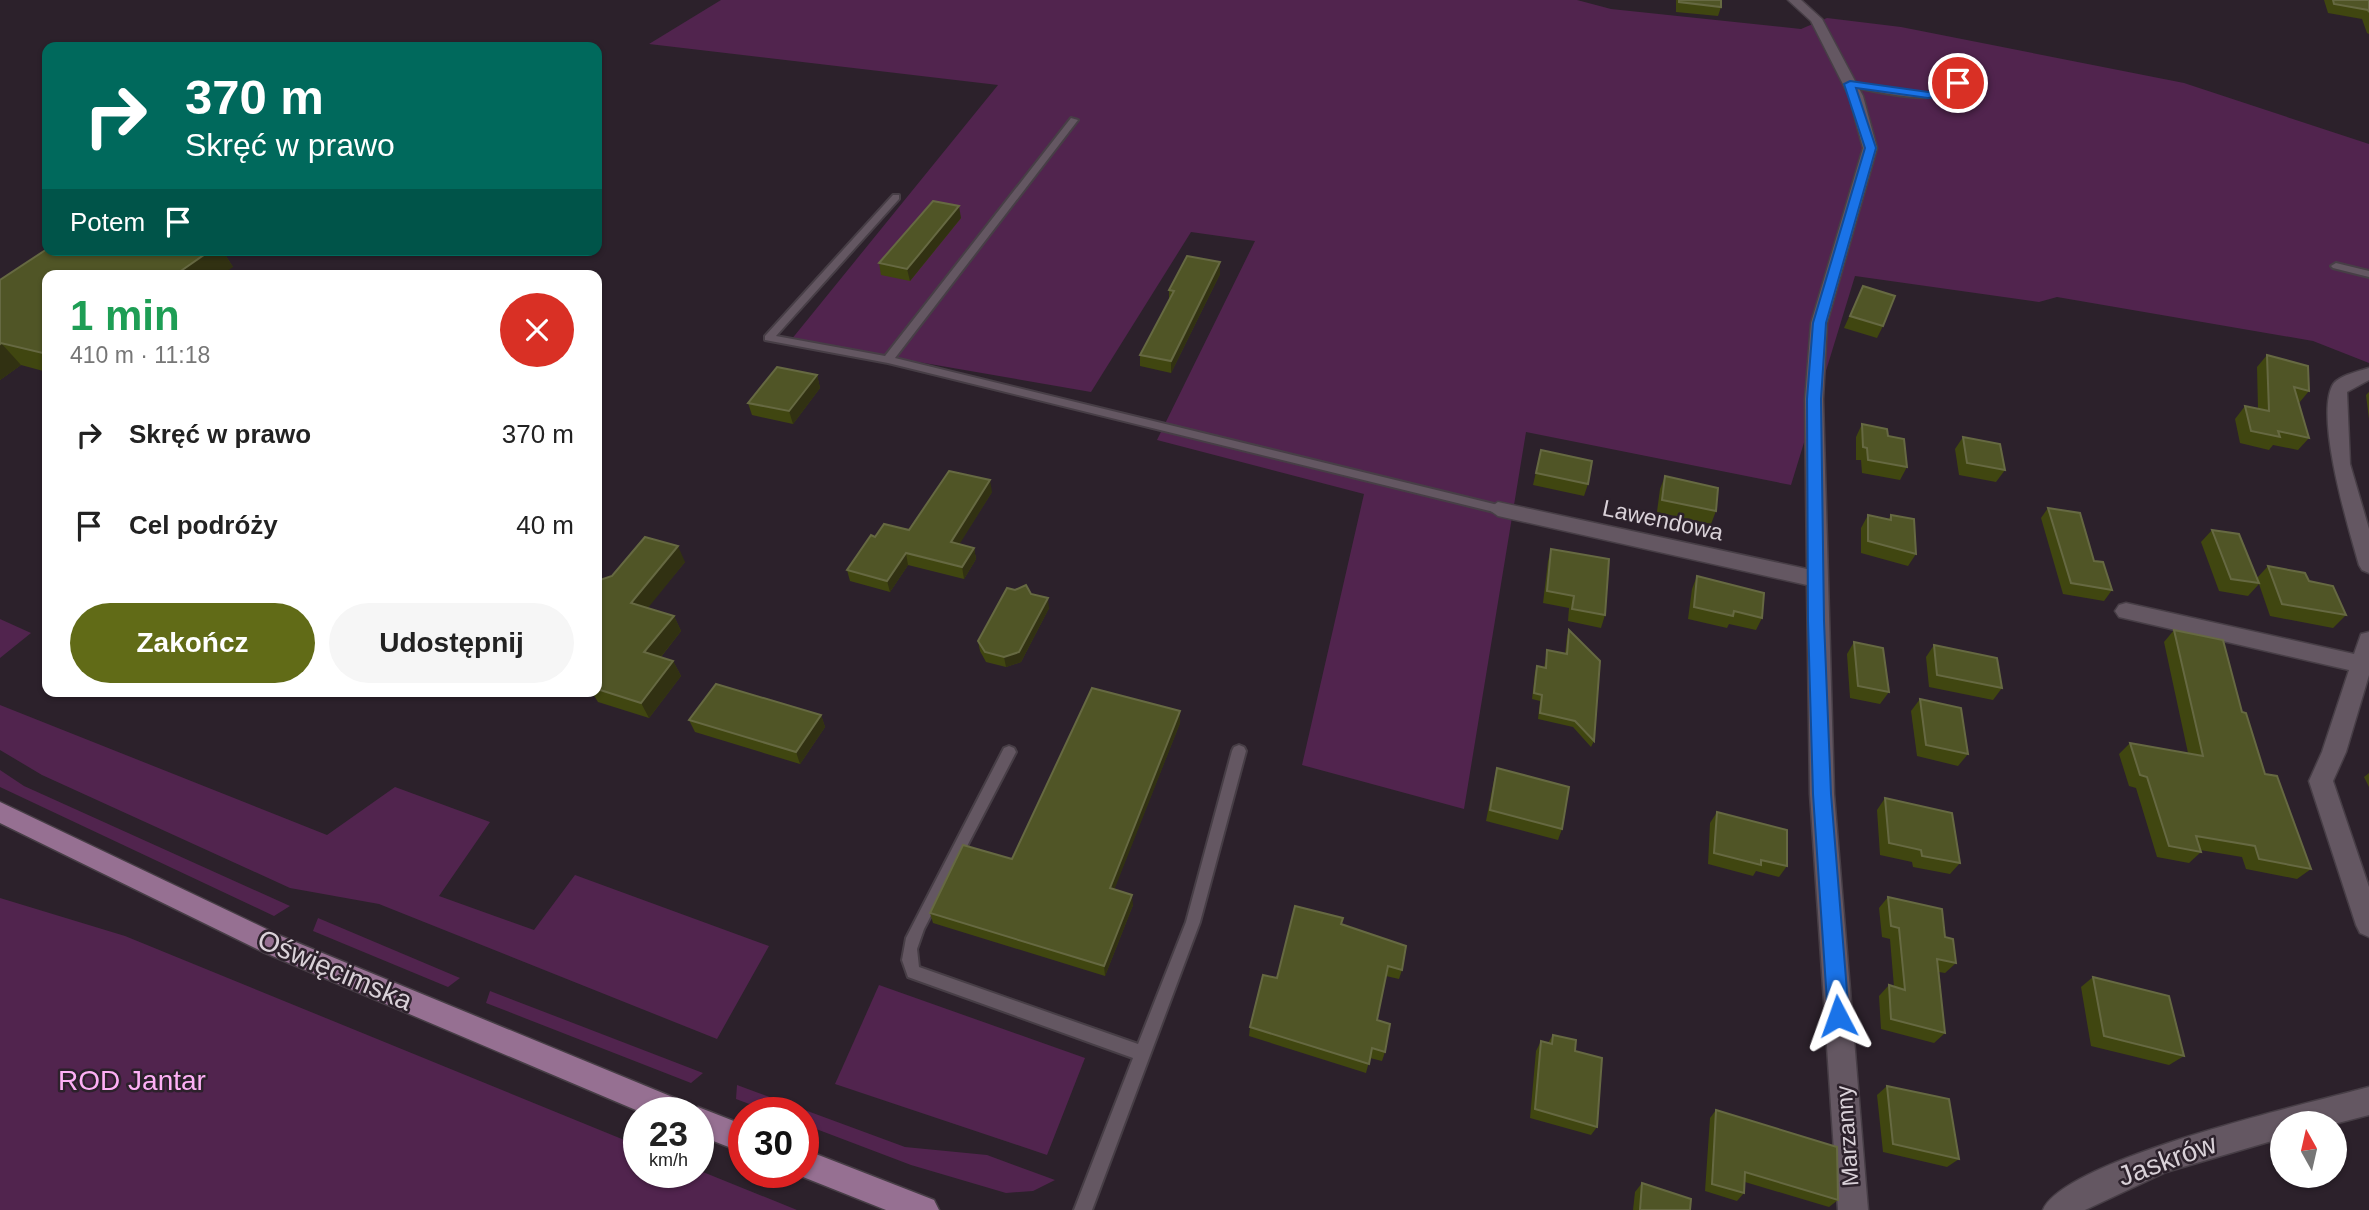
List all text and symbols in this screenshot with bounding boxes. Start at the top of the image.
pin [1928,53,1988,113]
icon: arrive [1939,64,1977,102]
icon: right [70,70,161,161]
text: 370 m [185,70,324,124]
text: Skręć w prawo [185,127,395,163]
icon: arrive [159,203,197,241]
text: Potem [70,207,145,237]
text: 1 min [70,292,180,339]
button: close [500,293,574,367]
text: 410 m · 11:18 [70,342,210,368]
icon: right [70,416,108,454]
text: Skręć w prawo [129,419,311,449]
text: 370 m [502,419,574,449]
street label: Lawendowa [1600,495,1726,546]
icon: arrive [70,507,108,545]
text: Cel podróży [129,510,278,540]
text: 40 m [516,510,574,540]
button: Zakończ [70,603,315,683]
button: Udostępnij [329,603,574,683]
street label: Oświęcimska [253,924,417,1017]
position arrow [1801,979,1875,1053]
park label: ROD Jantar [58,1065,206,1096]
street label: Marzanny [1830,1084,1863,1187]
speed limit sign: 30 [728,1097,819,1188]
north arrow [2270,1111,2347,1188]
map controls [2270,1111,2347,1188]
text: 23 [649,1114,688,1153]
street label: Jaskrów [2113,1128,2221,1192]
text: km/h [649,1150,688,1170]

